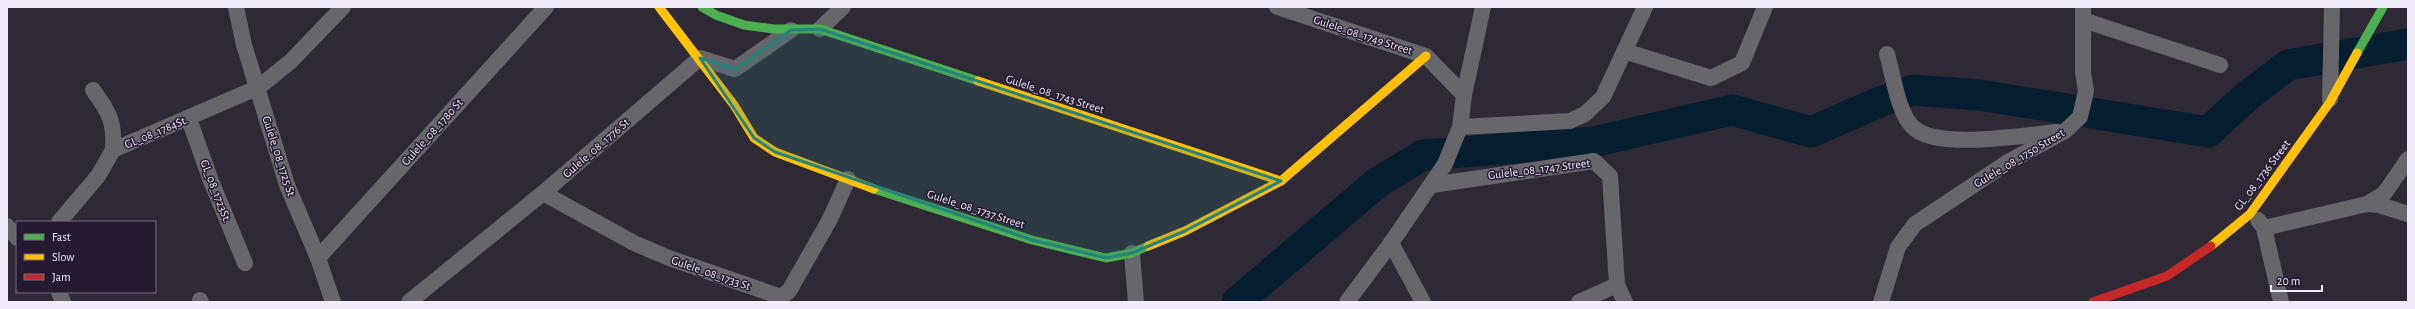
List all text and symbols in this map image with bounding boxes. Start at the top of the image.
street label: Gulele_08_1749 Street [1312,13,1414,57]
street label: Gulele_08_1743 Street [1004,72,1106,116]
street label: Gulele_08_1780 St [399,96,465,168]
street label: GL_08_1784St. [123,113,189,151]
street label: Gulele_08_1725 St [260,114,298,198]
street label: Gulele_08_1776 St [560,116,632,180]
street label: Gulele_08_1750 Street [1972,126,2066,190]
street label: GL_08_1736 Street [2232,137,2292,213]
street label: Gulele_08_1747 Street [1487,157,1591,181]
street label: GL_08_1723St. [198,158,234,224]
street label: Gulele_08_1737 Street [926,188,1026,230]
legend [16,221,156,293]
text: Fast [52,231,71,243]
text: Slow [52,251,74,263]
street label: Gulele_08_1733 St [670,254,752,292]
scale bar [2271,267,2322,293]
text: Jam [52,271,71,283]
text: 20 m [2277,275,2300,287]

